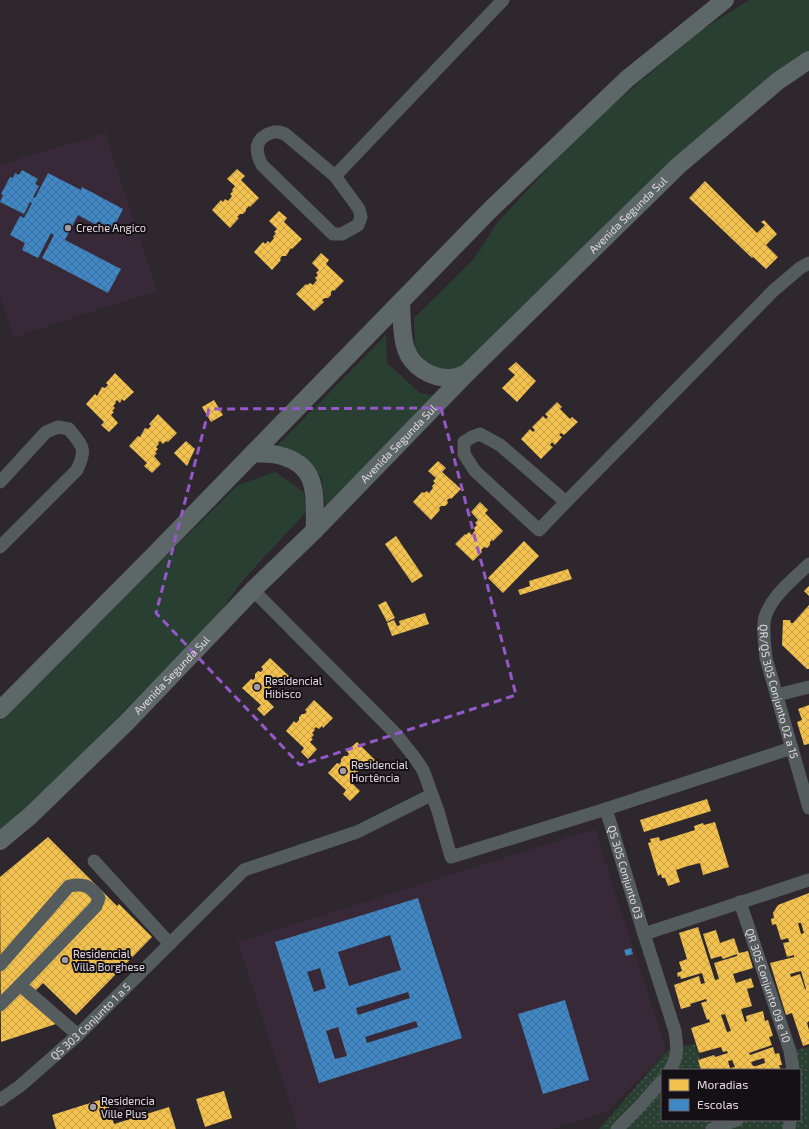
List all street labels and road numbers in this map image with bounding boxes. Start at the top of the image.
street label: Avenida Segunda Sul [586,173,670,256]
street label: Avenida Segunda Sul [357,401,439,485]
street label: QR/QS 305 Conjunto 02 a 15 [757,624,801,760]
street label: Avenida Segunda Sul [131,632,212,717]
street label: QS 305 Conjunto 03 [604,824,646,920]
street label: QR 305 Conjunto 09 e 10 [742,926,794,1044]
street label: QS 303 Conjunto 1 a 5 [47,980,133,1063]

